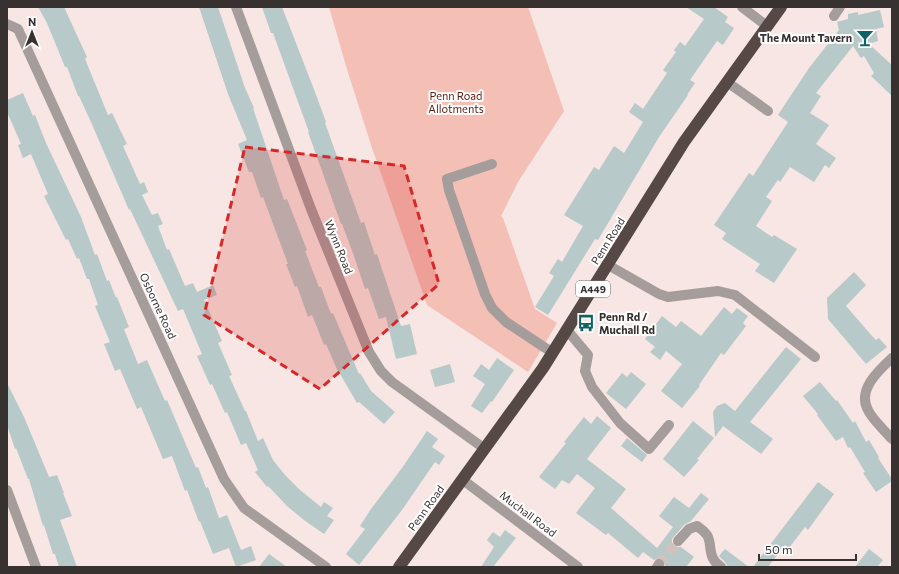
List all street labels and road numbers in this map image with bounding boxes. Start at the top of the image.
street label: Penn Road [588,215,627,267]
street label: Wynn Road [323,218,356,276]
street label: Osborne Road [137,271,179,341]
road number: A449 [576,281,610,297]
street label: Penn Road [405,482,446,533]
street label: Muchall Road [497,488,559,539]

